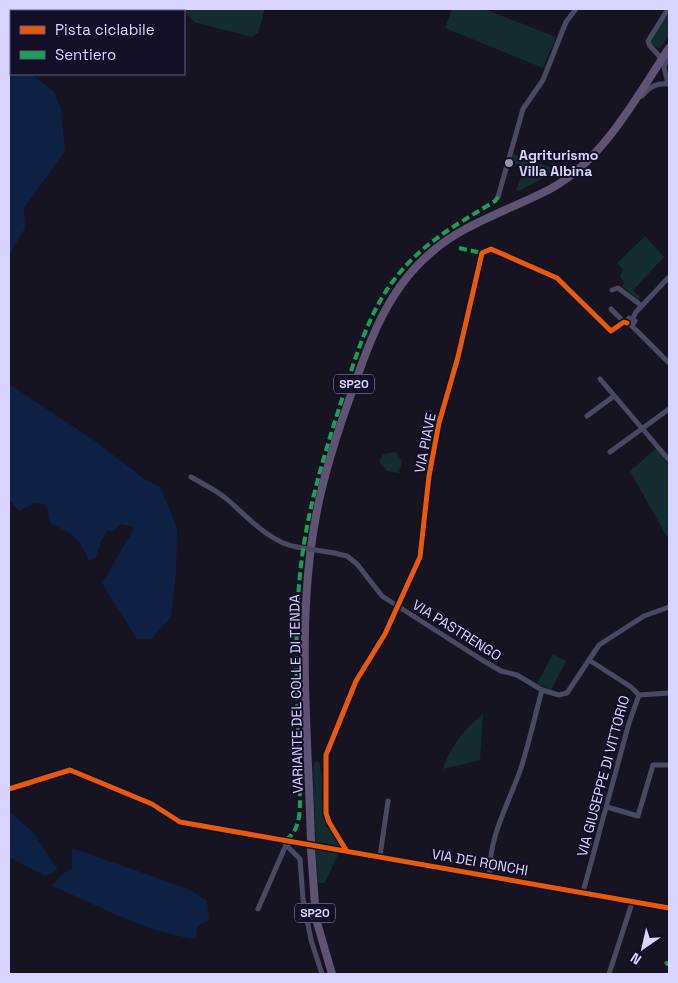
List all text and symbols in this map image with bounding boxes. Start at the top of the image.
legend [10,10,185,75]
text: Pista ciclabile [55,20,155,39]
text: Sentiero [55,45,116,64]
place label: Agriturismo Villa Albina [519,146,598,180]
marker: Agriturismo Villa Albina [503,157,515,169]
road number: SP20 [334,374,374,394]
street label: VIA PIAVE [410,411,440,475]
street label: VARIANTE DEL COLLE DI TENDA [285,594,307,794]
street label: VIA PASTRENGO [409,595,505,665]
street label: VIA GIUSEPPE DI VITTORIO [573,693,633,859]
street label: VIA DEI RONCHI [430,845,530,879]
road number: SP20 [295,904,335,922]
north arrow [618,923,668,973]
text: N [627,949,645,969]

